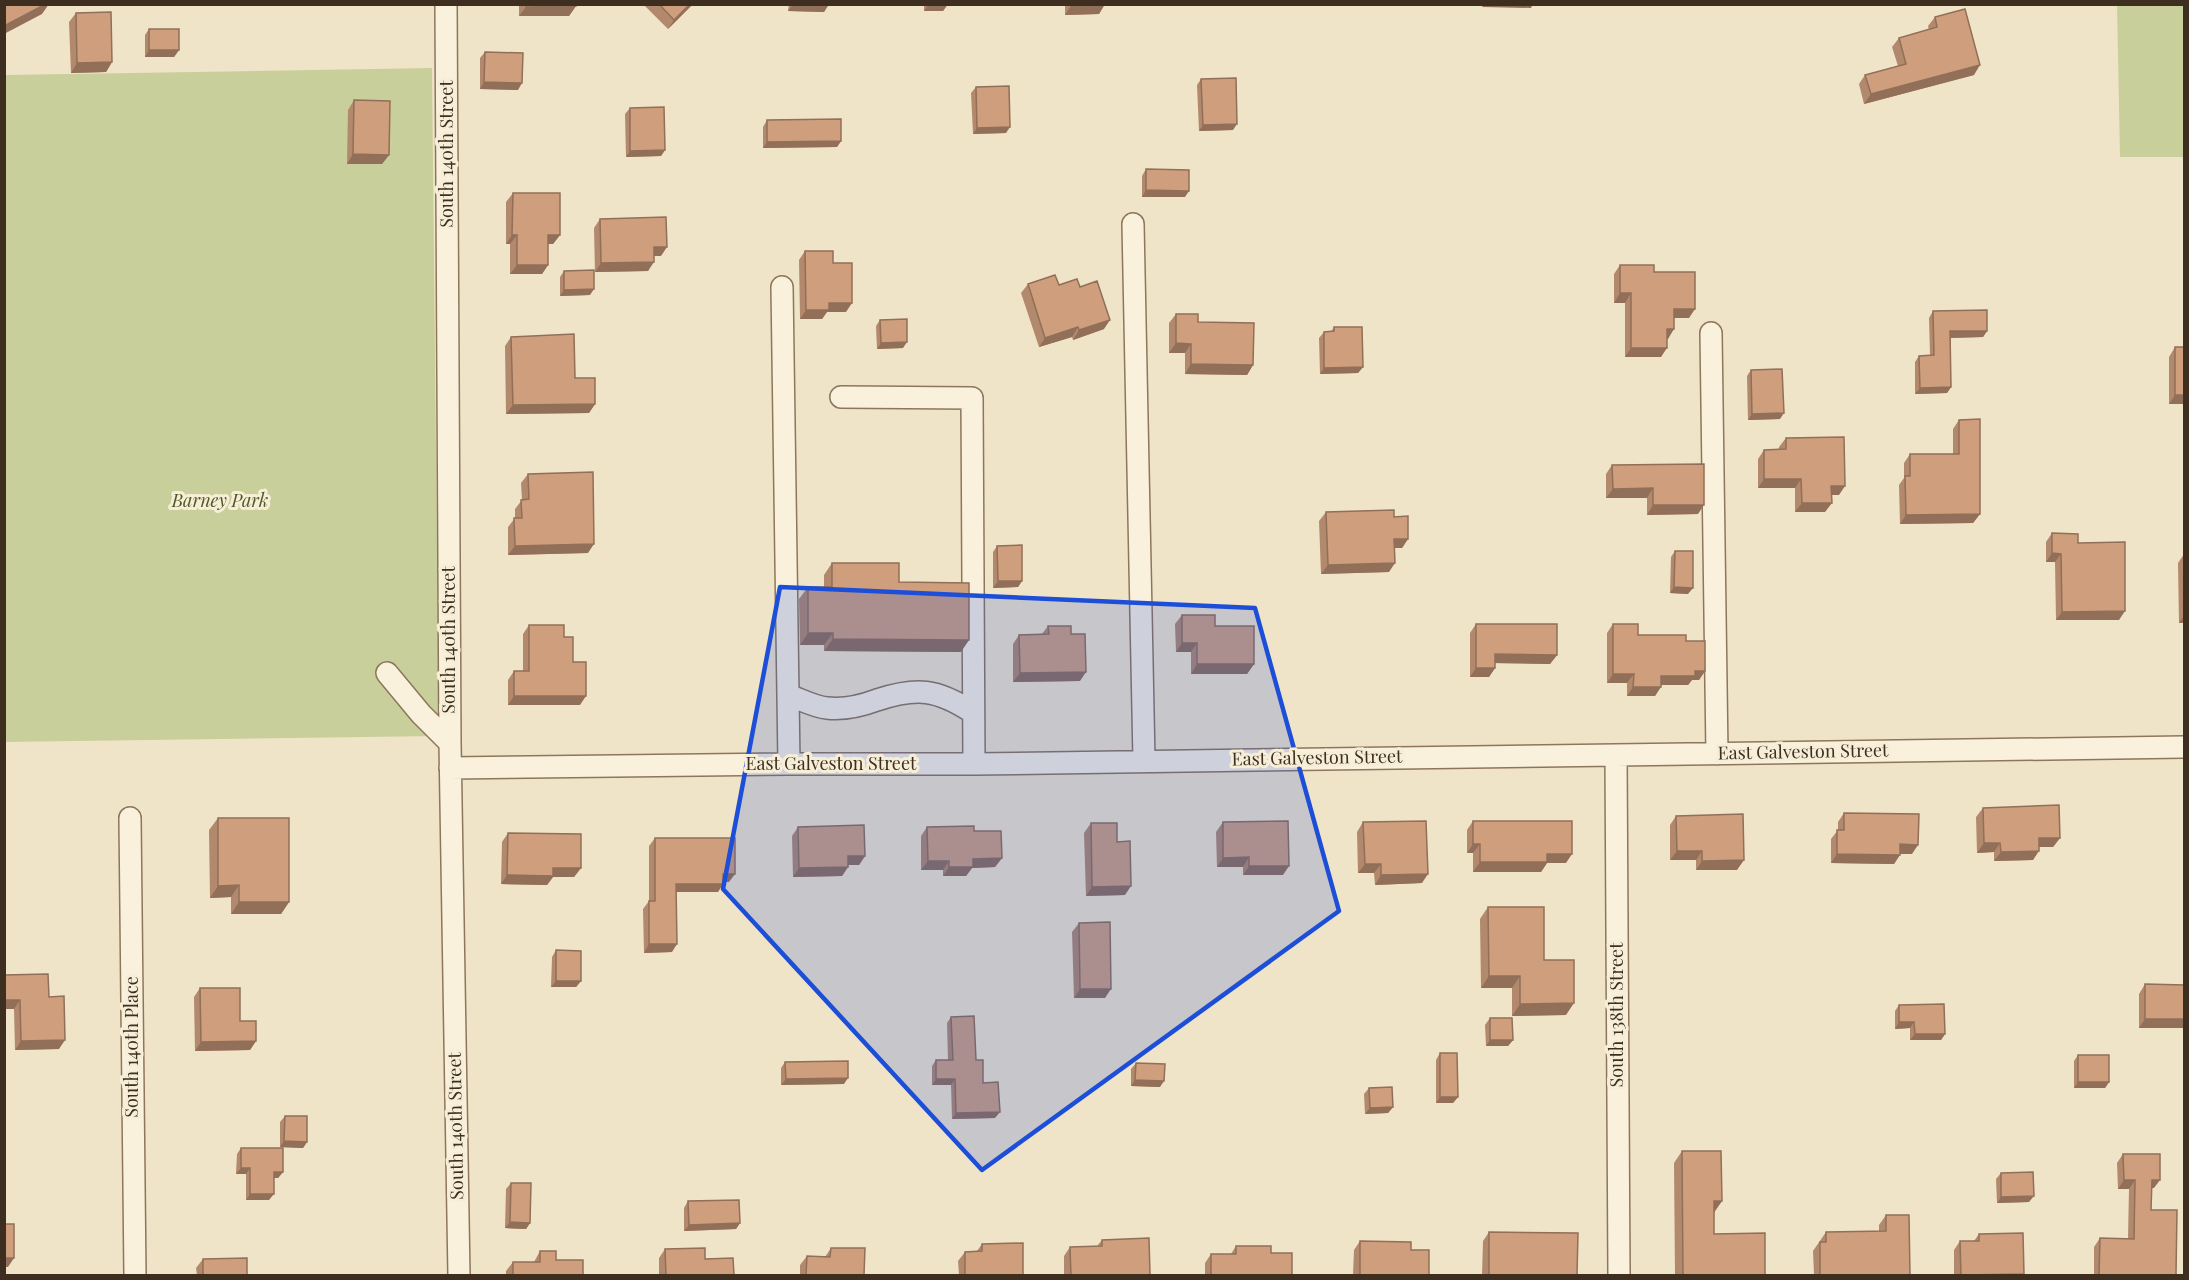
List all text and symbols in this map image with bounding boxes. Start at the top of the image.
street label: South 140th Street [434,80,458,228]
park label: Barney Park [171,488,268,512]
street label: South 140th Street [436,566,460,714]
street label: East Galveston Street [1717,738,1889,764]
street label: East Galveston Street [1231,744,1403,770]
street label: East Galveston Street [746,751,917,775]
street label: South 138th Street [1604,942,1628,1088]
street label: South 140th Place [119,976,143,1118]
street label: South 140th Street [442,1051,468,1200]

